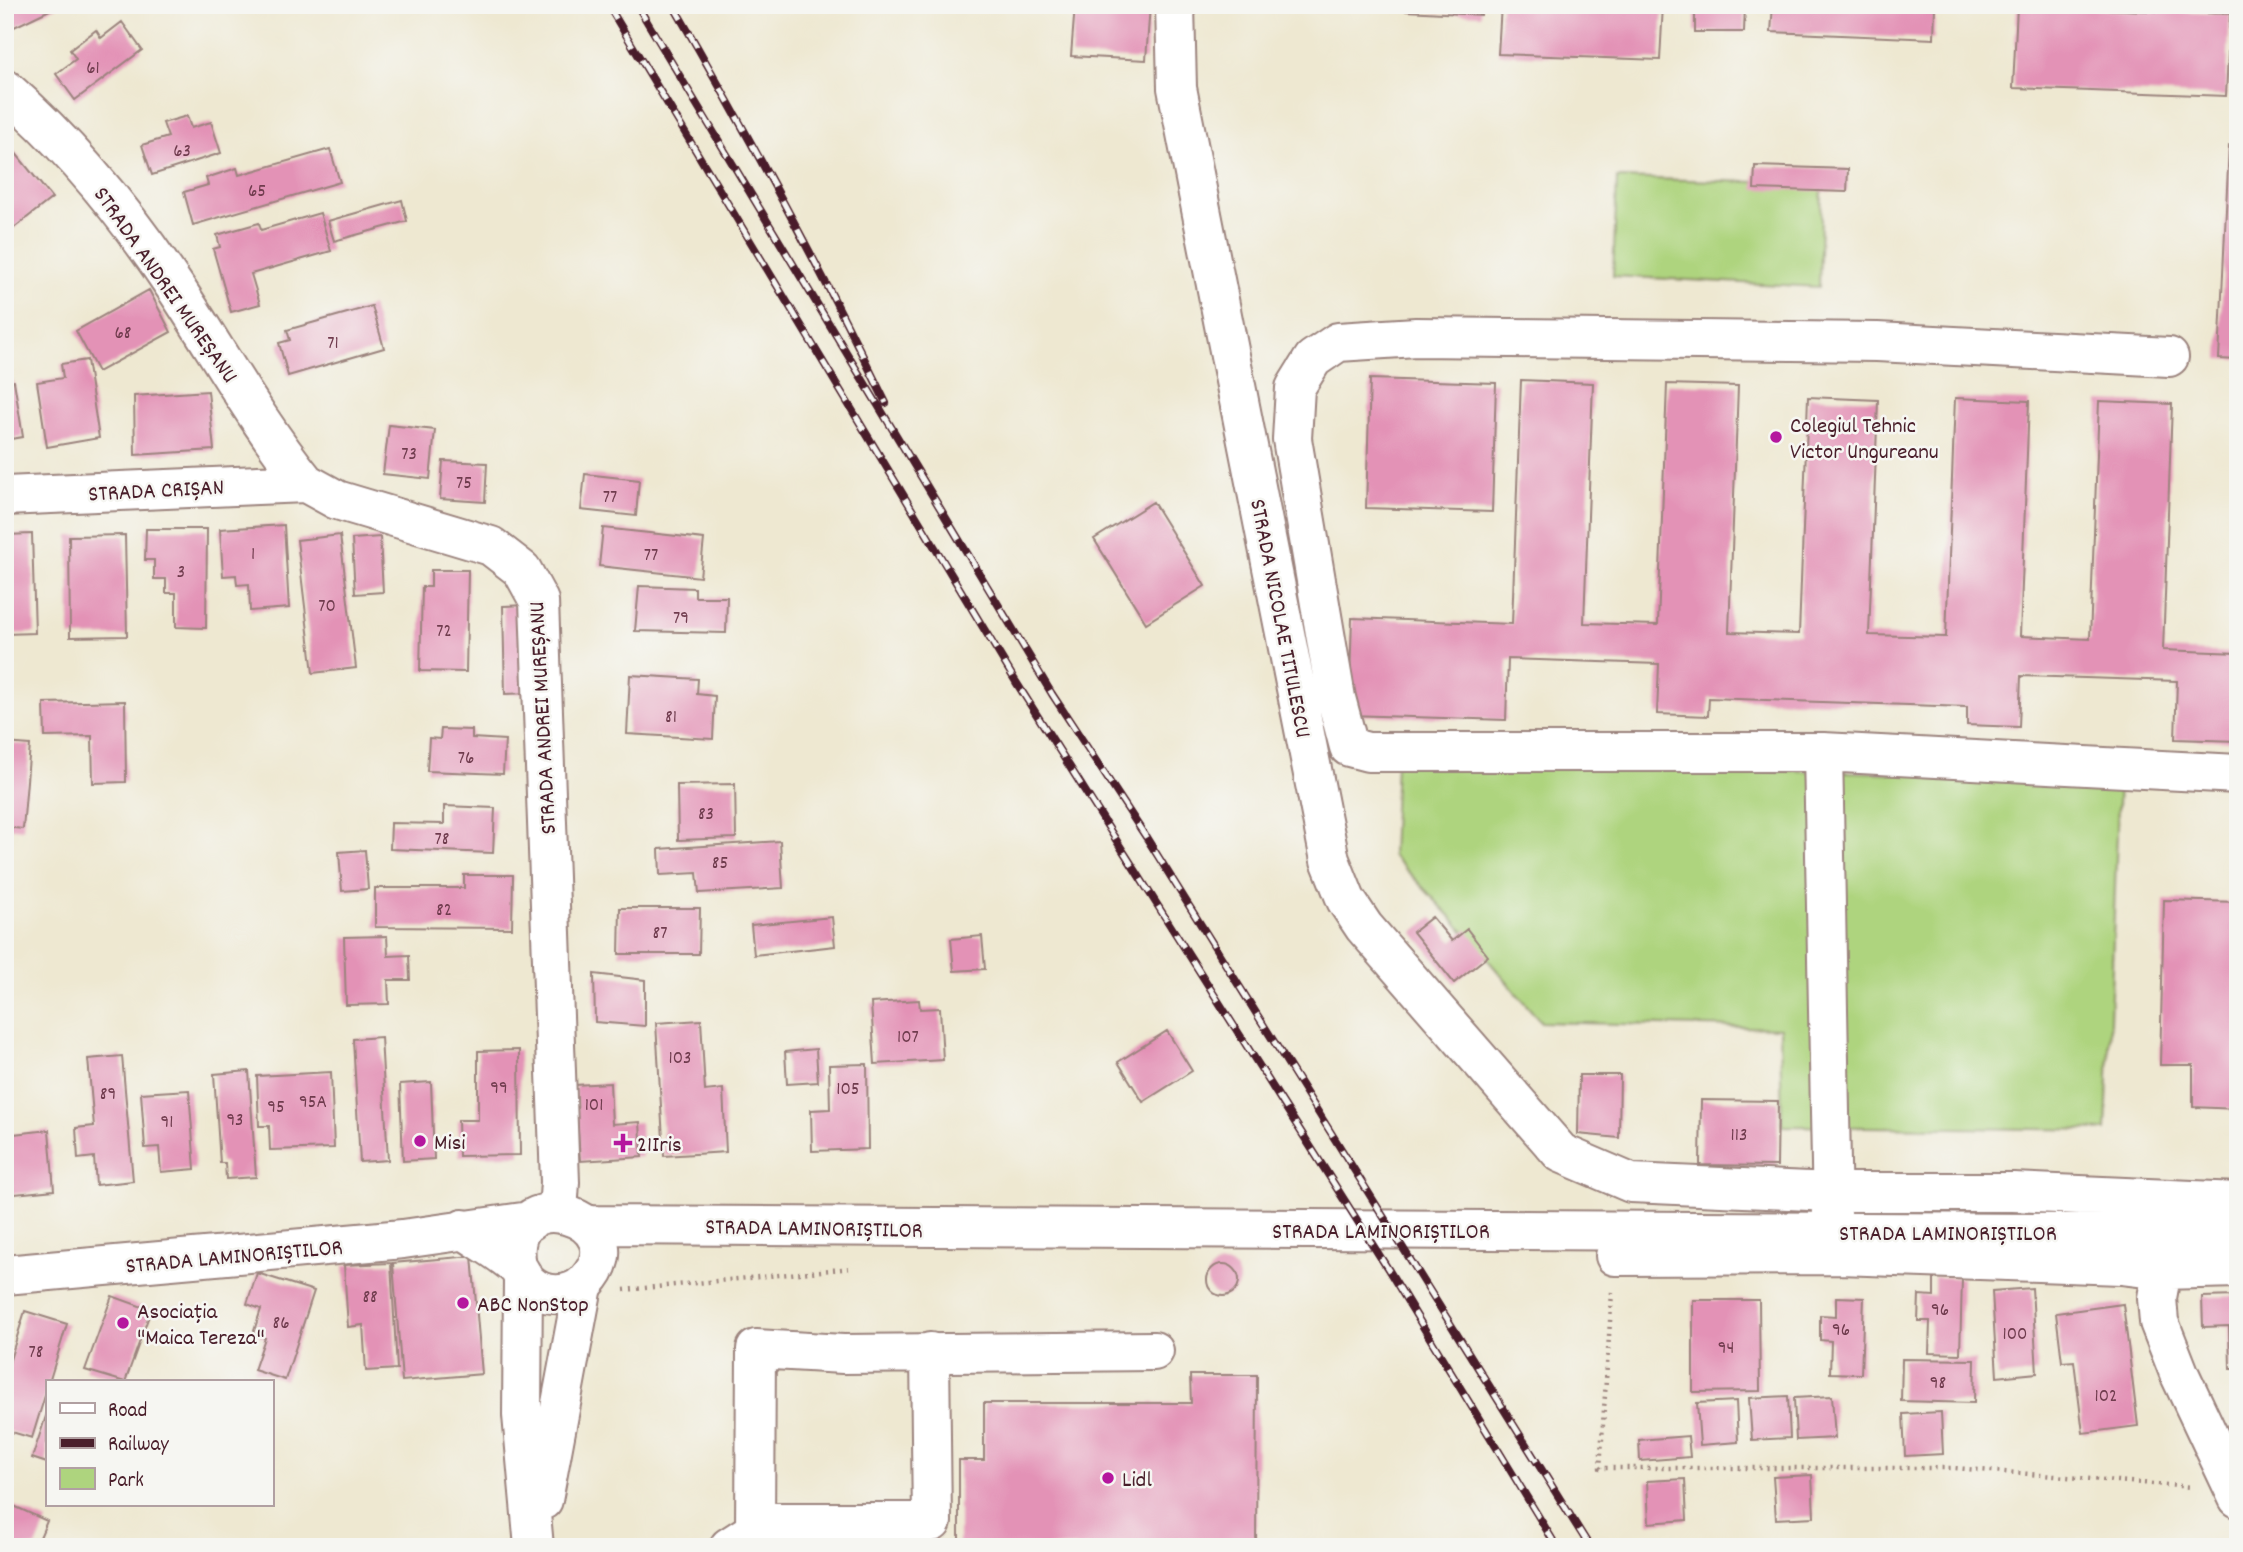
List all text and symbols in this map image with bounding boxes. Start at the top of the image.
house number: 61 [86,56,100,83]
house number: 63 [173,139,191,166]
house number: 65 [248,179,266,206]
street label: STRADA ANDREI MUREȘANU [84,181,245,391]
house number: 68 [115,321,131,348]
house number: 71 [327,331,339,358]
place label: Colegiul Tehnic Victor Ungureanu [1790,411,1939,470]
marker: Colegiul Tehnic Victor Ungureanu [1768,429,1784,445]
house number: 73 [401,442,417,469]
house number: 75 [456,471,472,498]
street label: STRADA CRIȘAN [87,472,225,513]
house number: 77 [603,485,617,512]
street label: STRADA NICOLAE TITULESCU [1239,496,1318,741]
house number: 1 [251,542,255,569]
house number: 77 [644,543,658,570]
house number: 3 [177,560,185,587]
house number: 70 [318,594,336,621]
street label: STRADA ANDREI MUREȘANU [522,600,567,835]
house number: 79 [673,606,689,633]
house number: 72 [436,619,452,646]
house number: 81 [665,705,677,732]
house number: 76 [458,746,474,773]
house number: 83 [698,802,714,829]
house number: 78 [435,827,449,854]
house number: 85 [712,851,728,878]
house number: 82 [436,898,452,925]
house number: 87 [653,921,667,948]
house number: 107 [897,1025,919,1052]
house number: 103 [669,1046,691,1073]
house number: 99 [490,1076,508,1103]
house number: 105 [836,1077,860,1104]
house number: 89 [100,1082,116,1109]
house number: 95A [299,1090,327,1117]
house number: 101 [585,1093,603,1120]
house number: 95 [267,1095,285,1122]
house number: 93 [226,1108,244,1135]
house number: 91 [161,1110,173,1137]
house number: 113 [1731,1123,1747,1150]
place label: Misi [434,1128,466,1161]
place label: 21Iris [637,1130,682,1163]
marker: Misi [412,1133,428,1149]
marker: 21Iris [615,1135,631,1151]
street label: STRADA LAMINORIȘTILOR [705,1212,923,1249]
street label: STRADA LAMINORIȘTILOR [1272,1217,1490,1250]
street label: STRADA LAMINORIȘTILOR [1839,1219,2057,1252]
street label: STRADA LAMINORIȘTILOR [124,1233,344,1284]
house number: 88 [362,1285,378,1312]
place label: ABC NonStop [477,1290,589,1323]
marker: ABC NonStop [455,1295,471,1311]
place label: Asociația "Maica Tereza" [137,1297,265,1356]
house number: 96 [1931,1298,1949,1325]
house number: 86 [273,1311,289,1338]
marker: Asociația "Maica Tereza" [115,1315,131,1331]
house number: 96 [1832,1318,1850,1345]
house number: 100 [2003,1322,2027,1349]
house number: 94 [1718,1336,1734,1363]
house number: 78 [29,1340,43,1367]
house number: 98 [1930,1371,1946,1398]
legend [46,1380,273,1506]
house number: 102 [2095,1384,2117,1411]
text: Road [108,1397,147,1427]
text: Railway [108,1431,169,1461]
place label: Lidl [1122,1465,1152,1498]
text: Park [108,1467,144,1497]
marker: Lidl [1100,1470,1116,1486]

